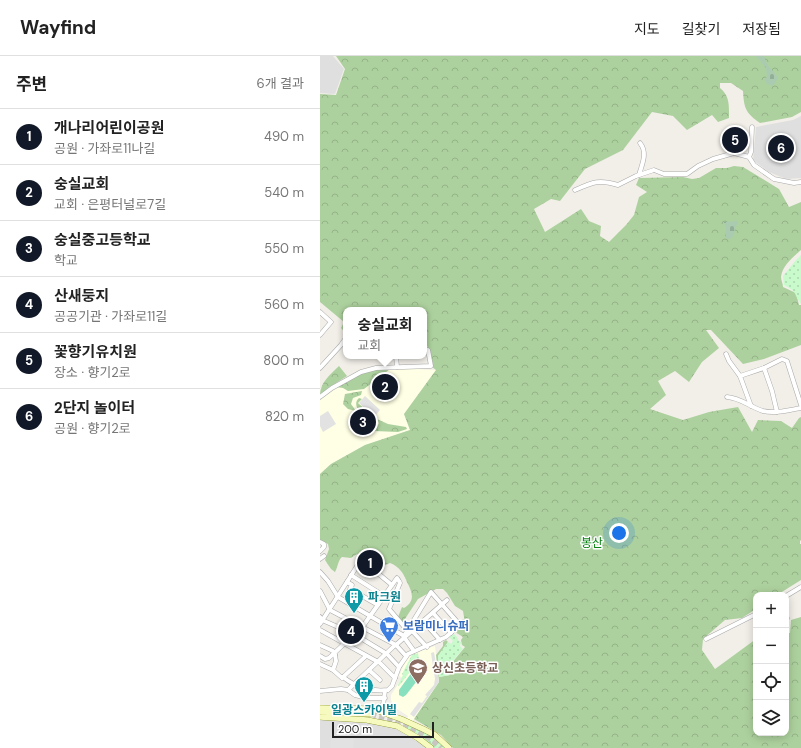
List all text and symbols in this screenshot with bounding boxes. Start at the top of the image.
text: Wayfind [20,15,96,40]
text: 지도 [634,20,660,38]
text: 길찾기 [682,20,720,38]
text: 저장됨 [742,20,781,38]
text: 주변 [16,73,47,95]
text: 6개 결과 [256,75,304,92]
text: 개나리어린이공원 [54,118,164,138]
pin: 5 [722,125,748,155]
text: 1 [27,128,31,145]
text: 490 m [264,128,304,145]
pin: 6 [768,133,794,163]
text: 공원 · 가좌로11나길 [54,140,155,157]
text: 숭실교회 [54,174,109,194]
text: 2 [25,184,33,201]
text: 540 m [264,184,304,201]
text: 교회 · 은평터널로7길 [54,196,166,213]
text: 숭실중고등학교 [54,230,151,250]
text: 3 [25,240,33,257]
text: 550 m [264,240,304,257]
text: 학교 [54,252,78,269]
text: 산새둥지 [54,286,109,306]
text: 4 [25,296,33,313]
text: 560 m [264,296,304,313]
popup [343,307,427,359]
text: 공공기관 · 가좌로11길 [54,308,167,325]
text: 숭실교회 [357,315,413,335]
text: 교회 [357,337,381,354]
text: 꽃향기유치원 [54,342,137,362]
text: 5 [25,352,33,369]
text: 800 m [263,352,304,369]
text: 장소 · 향기2로 [54,364,131,381]
pin: 2 [372,372,398,402]
text: 2단지 놀이터 [54,398,135,418]
pin: 3 [350,407,376,437]
text: 6 [25,408,33,425]
text: 820 m [265,408,304,425]
text: 공원 · 향기2로 [54,420,131,437]
your location [609,523,629,543]
park label: 봉산 [581,535,603,551]
pin: 1 [357,548,383,578]
building icon: 파크원 [343,586,365,614]
place label: 파크원 [368,589,401,605]
map controls [753,592,789,736]
button: + [753,592,789,628]
supermarket icon: 보람미니슈퍼 [378,615,400,643]
pin: 4 [338,616,364,646]
place label: 보람미니슈퍼 [403,618,469,634]
button: − [753,628,789,664]
school or university icon: 상신초등학교 [407,657,429,685]
place label: 상신초등학교 [432,660,498,676]
button: locate [753,664,789,700]
building icon: 일광스카이빌 [353,675,375,703]
button: layers [753,700,789,736]
place label: 일광스카이빌 [331,702,397,718]
scale bar [332,720,434,739]
text: 200 m [338,722,372,736]

